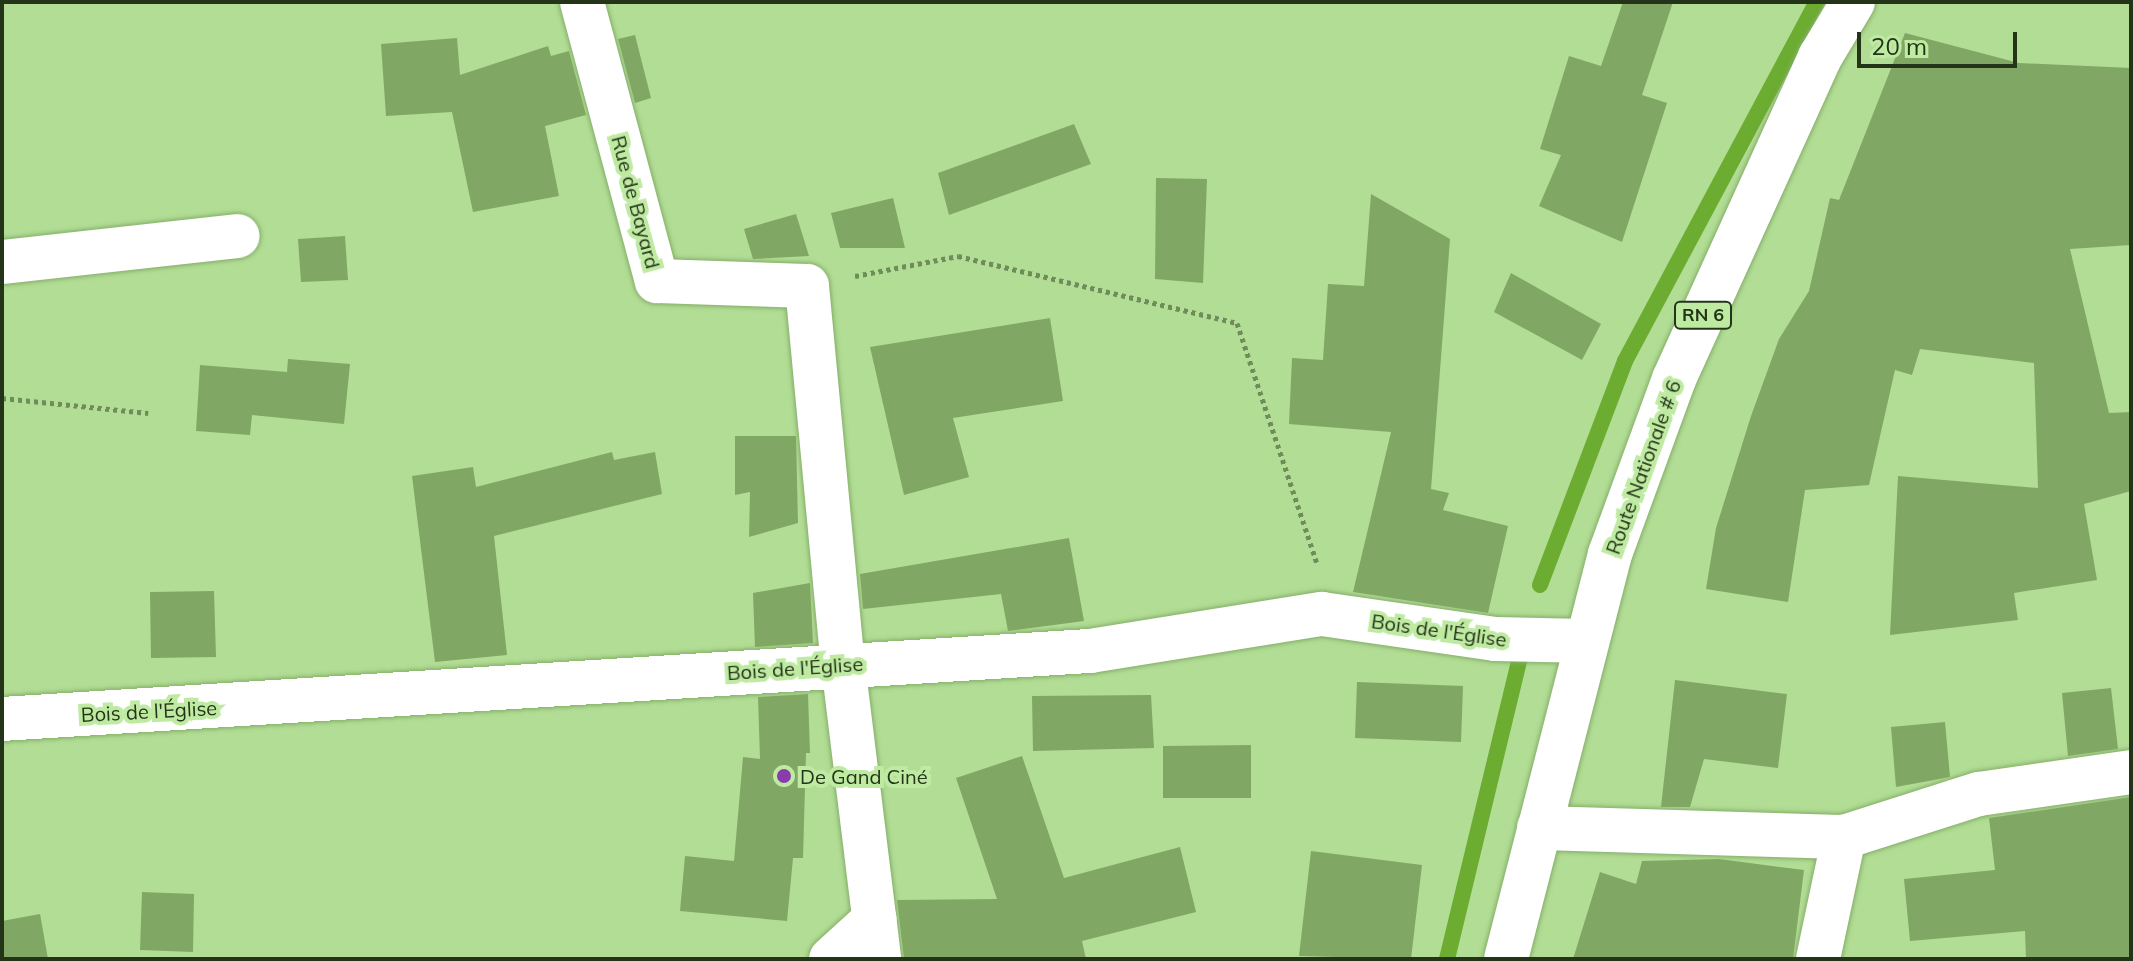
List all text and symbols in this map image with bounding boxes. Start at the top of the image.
scale bar [1861,16,2021,66]
text: 20 m [1871,31,1927,61]
street label: Rue de Bayard [607,133,665,271]
road number: RN 6 [1673,301,1733,329]
street label: Route Nationale # 6 [1600,377,1686,557]
street label: Bois de l'Église [1370,609,1508,651]
street label: Bois de l'Église [726,651,864,685]
street label: Bois de l'Église [80,695,218,727]
place label: De Gand Ciné [800,764,928,788]
marker: De Gand Ciné [775,767,793,785]

